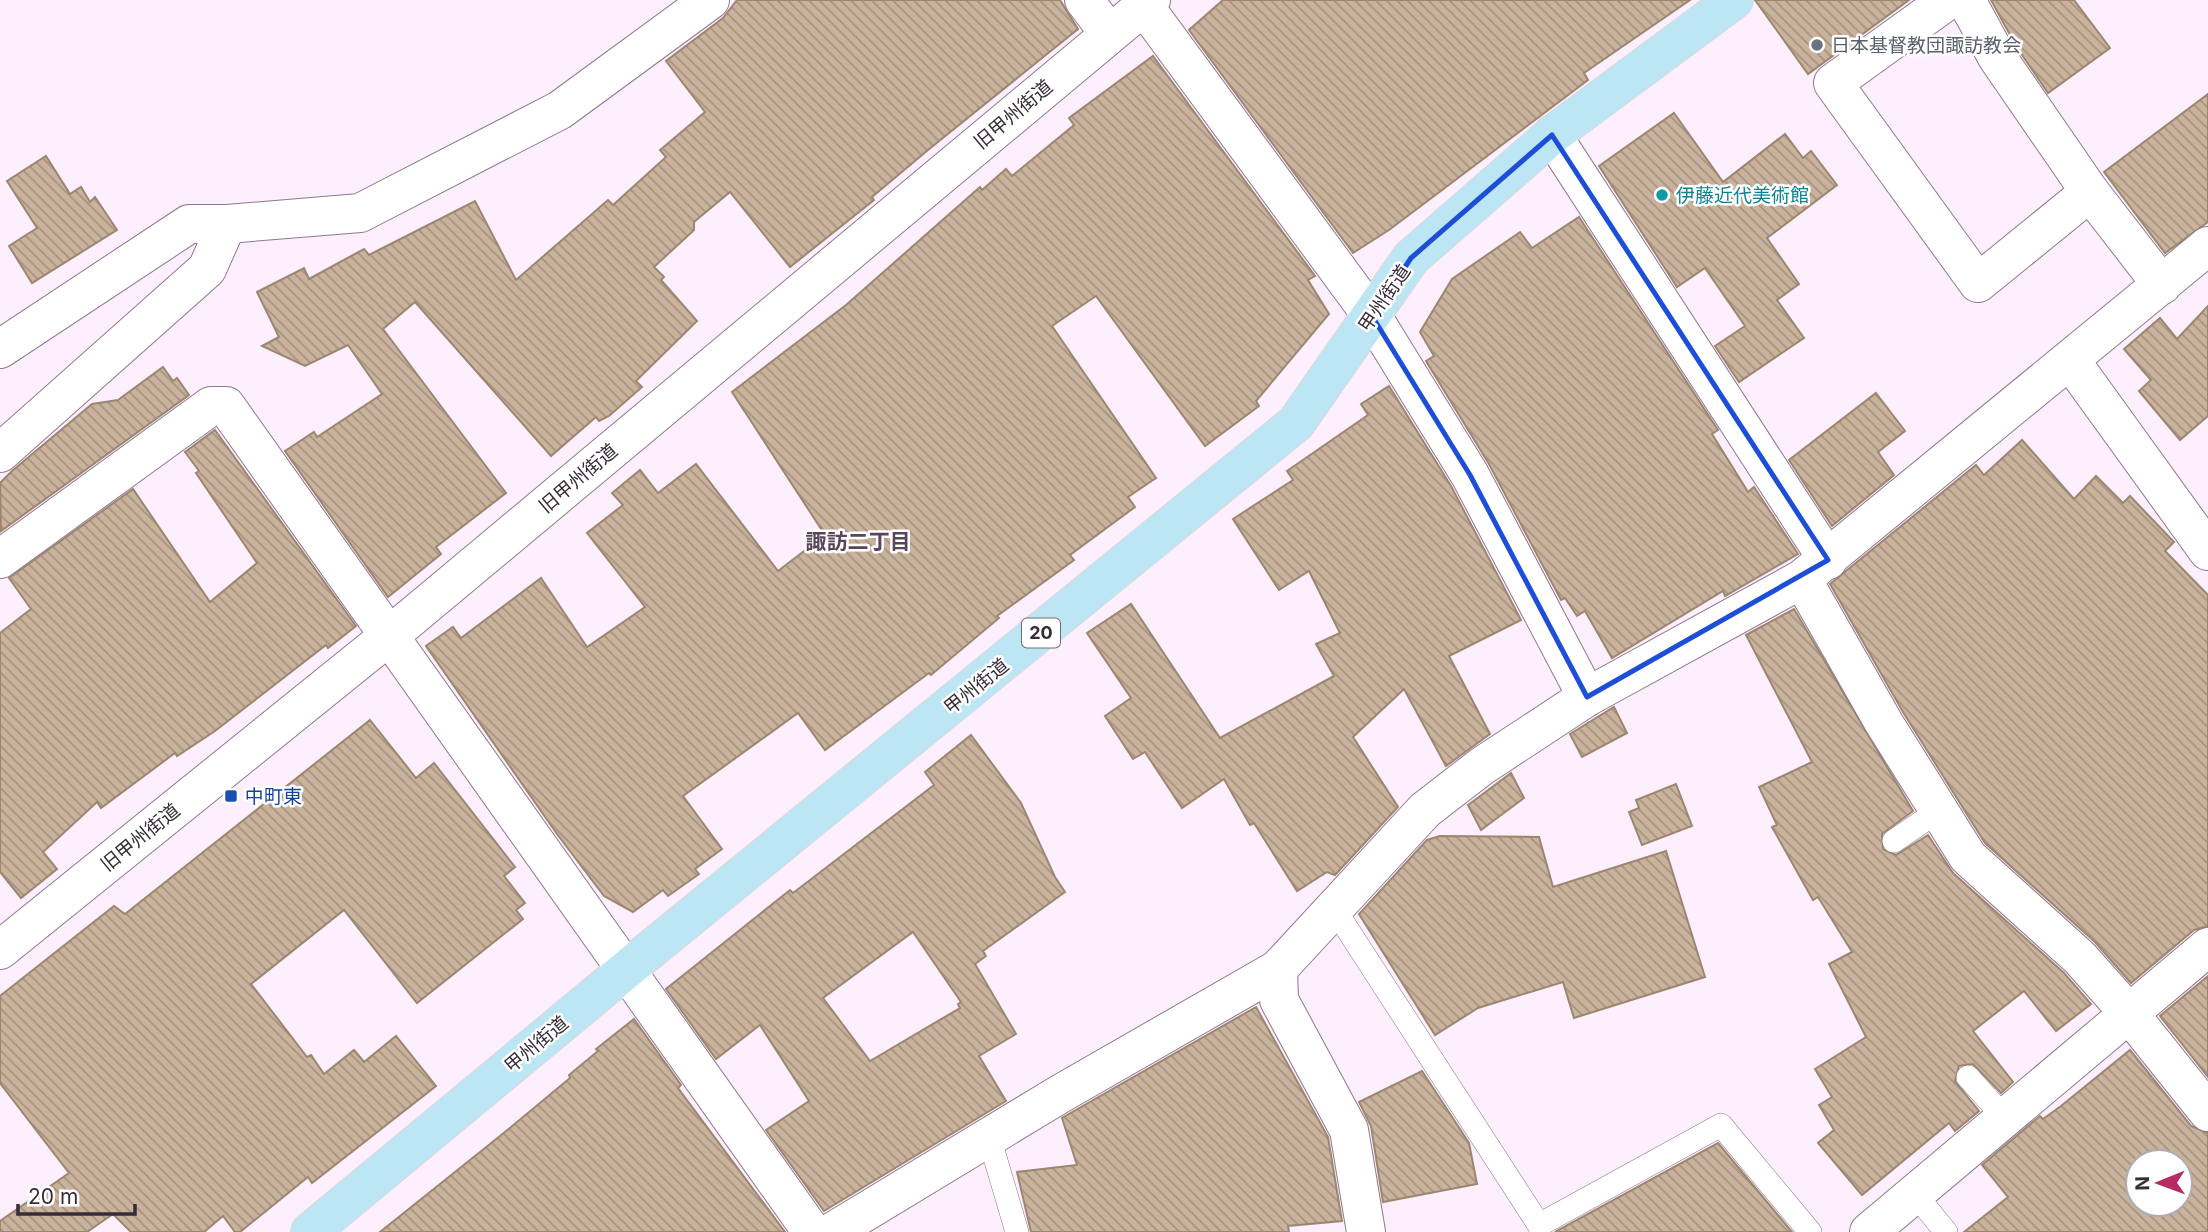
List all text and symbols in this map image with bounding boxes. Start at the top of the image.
place label: 日本基督教団諏訪教会 [1831,34,2021,57]
marker: 日本基督教団諏訪教会 [1809,37,1825,53]
street label: 旧甲州街道 [970,75,1057,154]
place label: 伊藤近代美術館 [1676,184,1809,207]
marker: 伊藤近代美術館 [1654,187,1670,203]
street label: 甲州街道 [1354,260,1415,336]
street label: 旧甲州街道 [535,439,622,518]
district label: 諏訪二丁目 [806,529,911,554]
road number: 20 [1022,618,1060,648]
street label: 甲州街道 [940,654,1013,719]
place label: 中町東 [245,785,302,808]
marker: 中町東 [223,788,239,804]
street label: 旧甲州街道 [96,799,184,876]
street label: 甲州街道 [500,1011,573,1078]
north arrow [2124,1148,2194,1218]
scale bar [18,1172,135,1216]
text: N [2131,1176,2154,1191]
text: 20 m [28,1184,78,1209]

